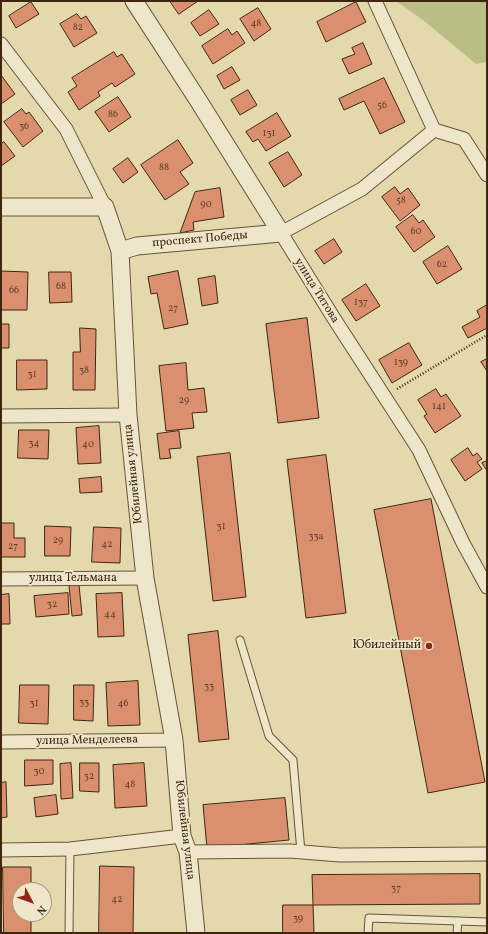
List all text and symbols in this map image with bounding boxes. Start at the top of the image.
house number: 48 [251,18,261,30]
house number: 82 [73,22,83,34]
house number: 56 [377,100,387,112]
house number: 86 [108,109,118,121]
house number: 36 [19,121,29,133]
house number: 131 [263,128,275,140]
house number: 88 [159,162,169,174]
house number: 58 [396,195,406,207]
house number: 90 [200,199,212,211]
house number: 60 [410,226,422,238]
street label: проспект Победы [152,229,248,251]
street label: улица Титова [290,256,342,326]
house number: 62 [437,259,447,271]
house number: 68 [56,281,66,293]
house number: 66 [9,285,19,297]
house number: 137 [354,297,368,309]
house number: 27 [168,303,178,315]
house number: 139 [394,357,408,369]
house number: 38 [79,365,89,377]
house number: 31 [27,369,37,381]
house number: 29 [179,395,189,407]
house number: 141 [432,401,446,413]
street label: Юбилейная улица [122,423,146,525]
house number: 34 [28,438,40,450]
house number: 40 [82,439,94,451]
house number: 31 [216,521,226,533]
house number: 33а [308,531,324,543]
house number: 29 [53,535,63,547]
house number: 42 [101,539,113,551]
house number: 27 [8,541,18,553]
street label: улица Тельмана [29,572,117,586]
house number: 32 [47,599,57,611]
house number: 44 [104,609,116,621]
place label: Юбилейный [353,639,421,653]
marker: Юбилейный [424,641,434,651]
house number: 33 [204,681,214,693]
house number: 33 [79,697,89,709]
house number: 31 [29,698,39,710]
house number: 46 [118,698,128,710]
street label: улица Менделеева [36,733,138,749]
house number: 30 [34,766,44,778]
house number: 32 [84,771,94,783]
house number: 48 [125,779,135,791]
street label: Юбилейная улица [171,779,197,881]
north arrow [12,882,52,922]
house number: 37 [391,883,401,895]
house number: 42 [111,894,123,906]
text: N [32,902,49,917]
house number: 39 [293,913,303,925]

